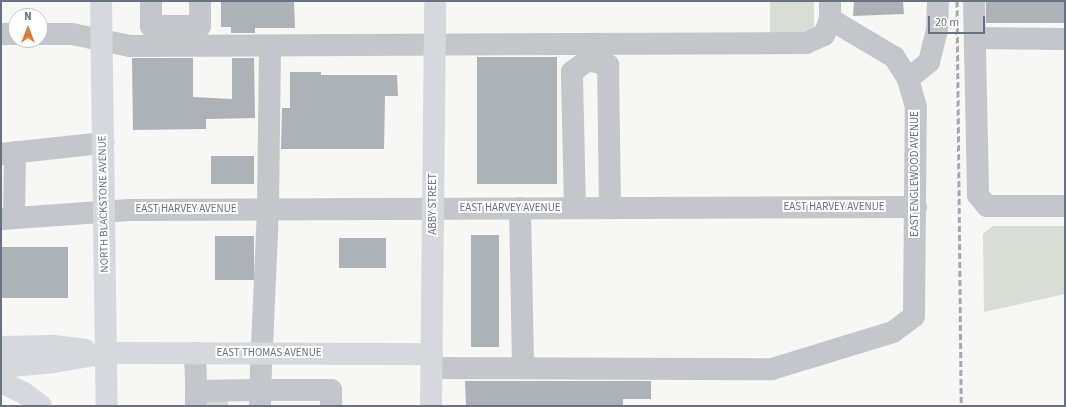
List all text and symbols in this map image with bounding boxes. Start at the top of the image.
north arrow [8,8,48,48]
scale bar [930,8,987,34]
text: N [24,9,32,24]
text: 20 m [935,14,959,31]
street label: EAST ENGLEWOOD AVENUE [908,111,922,237]
street label: NORTH BLACKSTONE AVENUE [96,135,112,273]
street label: ABBY STREET [426,173,440,235]
street label: EAST HARVEY AVENUE [783,200,885,214]
street label: EAST HARVEY AVENUE [459,201,561,215]
street label: EAST HARVEY AVENUE [135,202,237,216]
street label: EAST THOMAS AVENUE [216,346,322,360]

